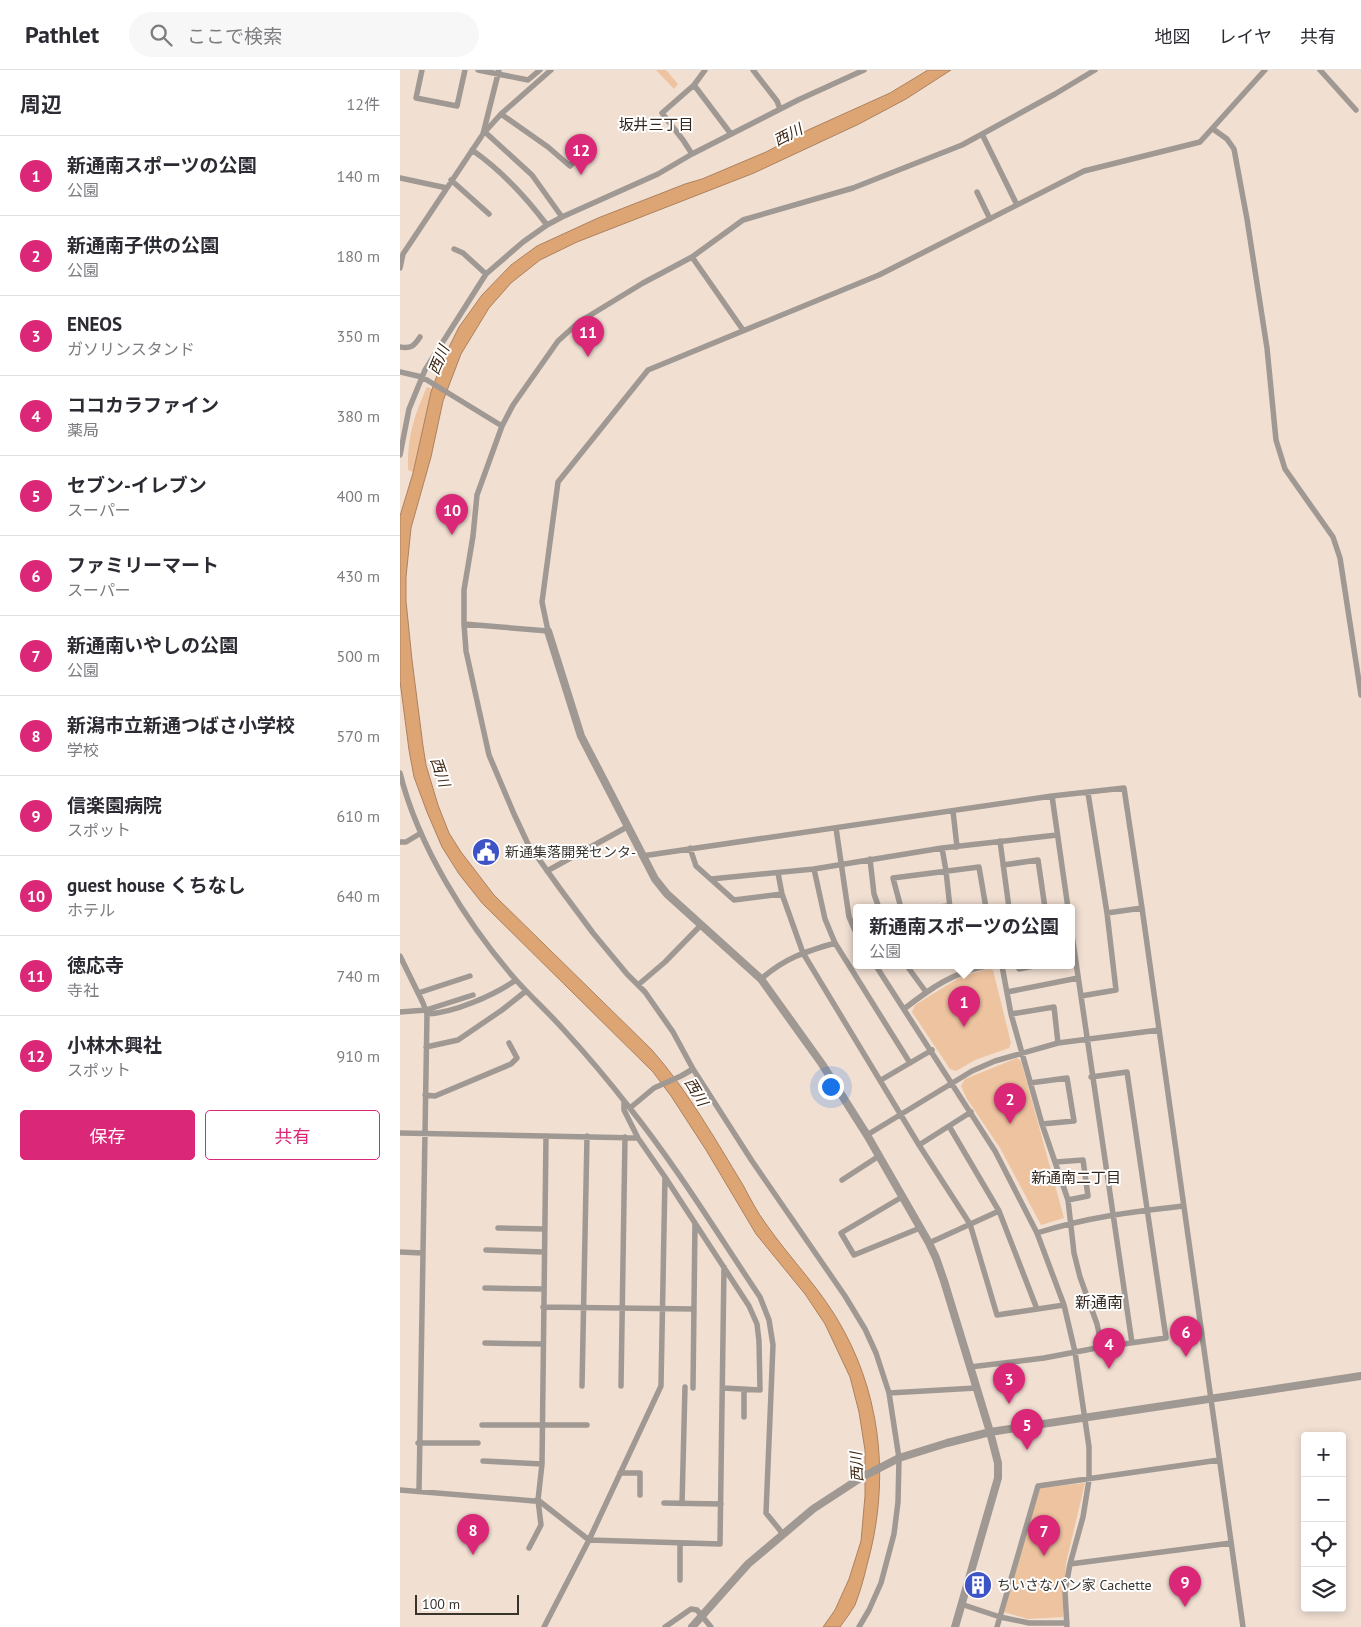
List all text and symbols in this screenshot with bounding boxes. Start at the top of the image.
search box [129,12,479,57]
text: Pathlet [25,19,99,50]
icon: search [147,21,175,49]
text: ここで検索 [187,24,282,48]
text: 地図 [1155,25,1191,48]
text: レイヤ [1219,25,1272,48]
text: 共有 [1300,25,1336,48]
text: 周辺 [20,91,62,118]
text: 12件 [347,94,380,114]
district label: 坂井三丁目 [618,115,694,134]
water label: 西川 [770,118,807,150]
pin: 12 [565,134,597,175]
text: 新通南スポーツの公園 [67,153,257,177]
text: 1 [31,166,41,186]
text: 140 m [337,166,380,186]
text: 公園 [67,180,99,200]
text: 新通南子供の公園 [67,233,219,257]
text: 2 [31,246,41,266]
text: 180 m [337,246,380,266]
text: 公園 [67,260,99,280]
text: ENEOS [67,312,122,336]
pin: 11 [572,316,604,357]
text: 3 [31,326,41,346]
text: 350 m [337,326,380,346]
text: ガソリンスタンド [67,339,195,359]
water label: 西川 [424,340,454,377]
text: ココカラファイン [67,393,219,417]
text: 4 [31,406,41,426]
text: 380 m [337,406,380,426]
text: 薬局 [67,420,99,440]
text: セブン-イレブン [67,473,207,497]
text: 5 [31,486,41,506]
text: 400 m [337,486,380,506]
pin: 10 [436,494,468,535]
text: スーパー [67,500,131,520]
text: ファミリーマート [67,553,219,577]
text: 6 [31,566,41,586]
text: 430 m [337,566,380,586]
text: スーパー [67,580,131,600]
text: 新通南いやしの公園 [67,633,238,657]
text: 7 [31,646,41,666]
text: 500 m [337,646,380,666]
text: 公園 [67,660,99,680]
text: 新潟市立新通つばさ小学校 [67,713,295,737]
text: 8 [31,726,41,746]
text: 570 m [337,726,380,746]
text: 学校 [67,740,99,760]
water label: 西川 [427,755,455,791]
text: 信楽園病院 [67,793,162,817]
text: 9 [31,806,41,826]
text: 610 m [337,806,380,826]
text: スポット [67,820,131,840]
public building icon: 新通集落開発センタ- [471,837,501,867]
place label: 新通集落開発センタ- [505,843,636,861]
text: guest house くちなし [67,873,246,897]
text: 10 [27,886,45,906]
text: 640 m [337,886,380,906]
text: ホテル [67,900,115,920]
popup [853,904,1075,969]
text: 新通南スポーツの公園 [869,914,1059,938]
text: 公園 [869,941,901,961]
text: 徳応寺 [67,953,124,977]
text: 11 [27,966,45,986]
text: 740 m [337,966,380,986]
text: 寺社 [67,980,99,1000]
pin: 1 [948,986,980,1027]
text: 小林木興社 [67,1033,162,1057]
text: 12 [27,1046,45,1066]
text: 910 m [337,1046,380,1066]
text: スポット [67,1060,131,1080]
water label: 西川 [681,1074,713,1111]
your location [818,1074,844,1100]
pin: 2 [994,1083,1026,1124]
button: 保存 [20,1110,195,1160]
button: 共有 [205,1110,380,1160]
district label: 新通南二丁目 [1031,1168,1121,1187]
district label: 新通南 [1075,1292,1123,1312]
pin: 6 [1170,1316,1202,1357]
pin: 4 [1093,1328,1125,1369]
pin: 3 [993,1363,1025,1404]
pin: 5 [1011,1409,1043,1450]
map controls [1301,1432,1346,1612]
button: + [1301,1432,1346,1477]
water label: 西川 [846,1450,867,1483]
button: − [1301,1477,1346,1522]
pin: 8 [457,1514,489,1555]
pin: 7 [1028,1515,1060,1556]
button: locate [1301,1522,1346,1567]
pin: 9 [1169,1566,1201,1607]
button: layers [1301,1567,1346,1612]
building icon: ちいさなパン家 Cachette [963,1570,993,1600]
place label: ちいさなパン家 Cachette [997,1576,1152,1594]
scale bar [415,1592,519,1615]
text: 100 m [422,1595,460,1613]

